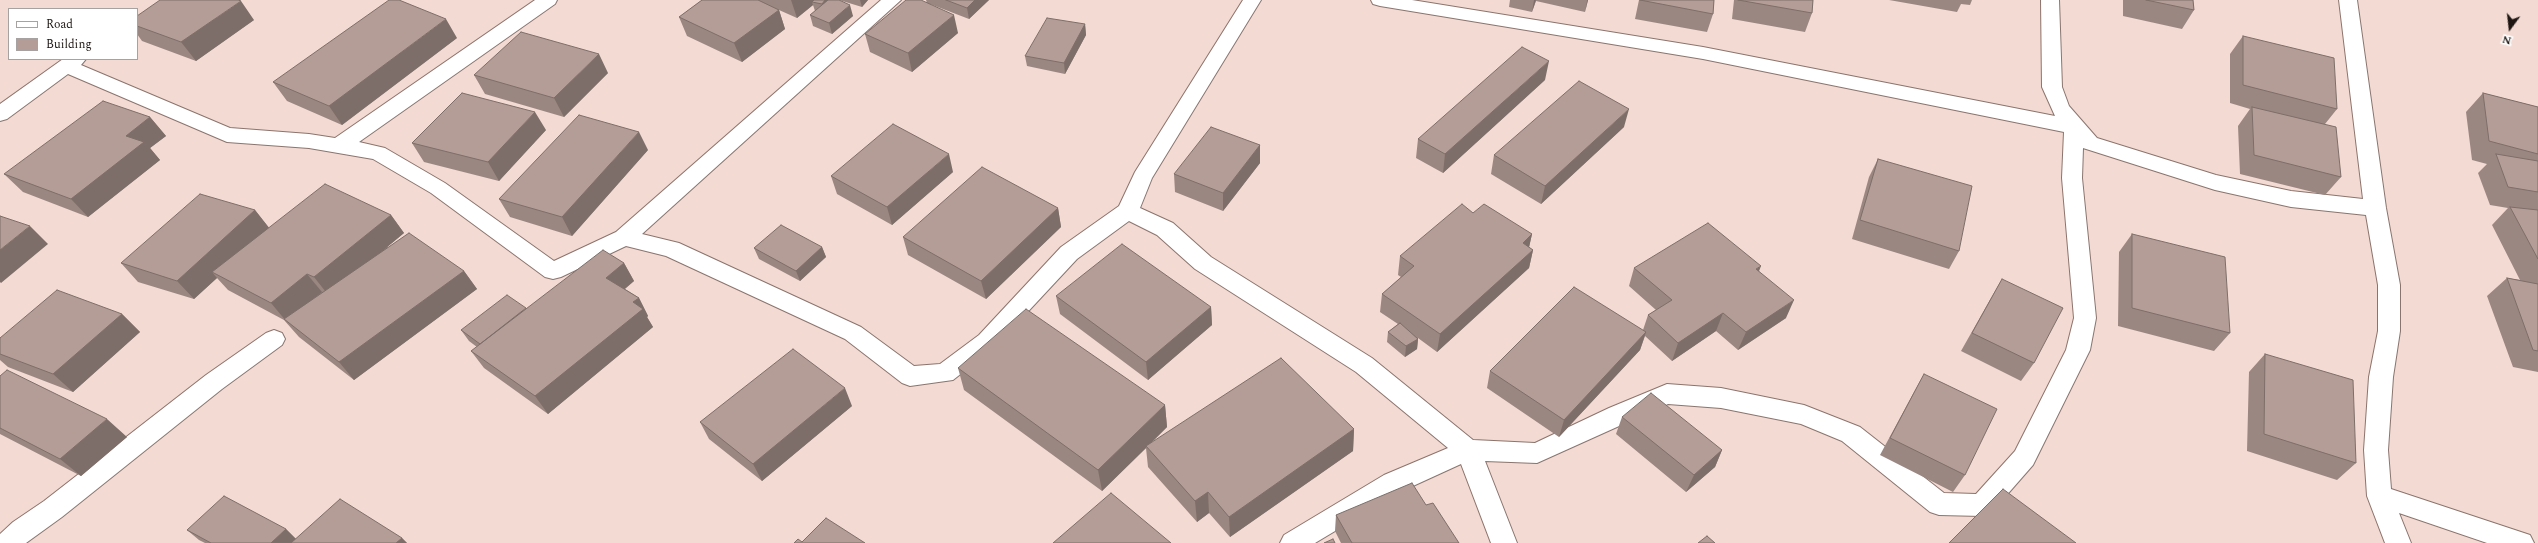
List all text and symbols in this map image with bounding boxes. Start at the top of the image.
legend [8,8,138,60]
north arrow [2490,8,2530,48]
text: Road [46,15,73,34]
text: N [2500,31,2513,49]
text: Building [46,35,92,54]

